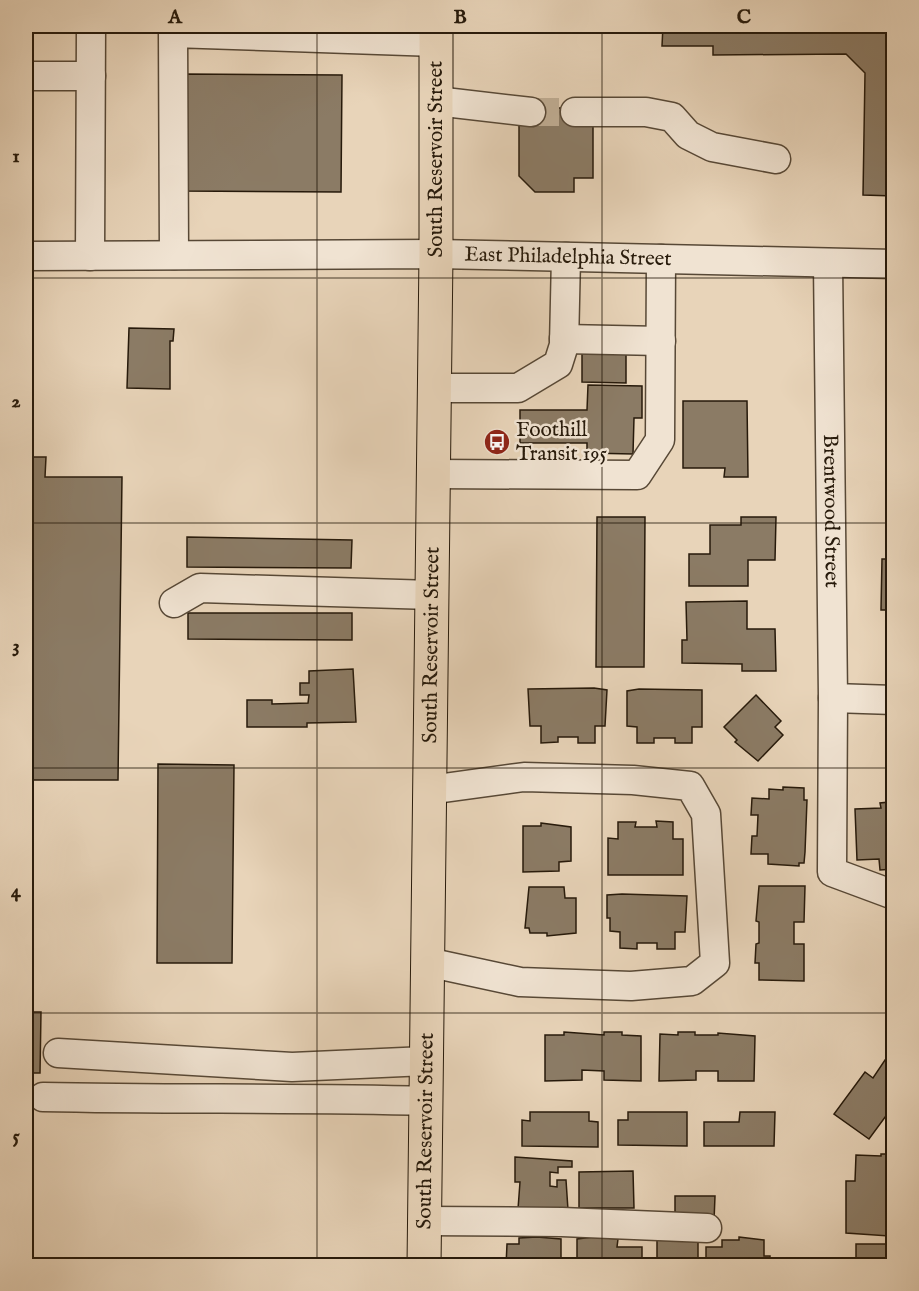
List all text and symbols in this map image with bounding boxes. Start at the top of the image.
text: A [167,5,183,30]
text: B [453,5,467,30]
text: C [737,5,751,30]
street label: South Reservoir Street [423,61,450,257]
text: 1 [12,144,20,169]
street label: East Philadelphia Street [464,241,672,273]
text: 2 [11,389,21,414]
place label: Foothill Transit 195 [516,417,607,468]
bus stop icon: Foothill Transit 195 [482,427,512,457]
street label: Brentwood Street [816,434,845,588]
street label: South Reservoir Street [417,547,446,744]
text: 3 [12,634,20,659]
text: 4 [11,879,22,904]
street label: South Reservoir Street [411,1032,440,1230]
text: 5 [12,1124,20,1149]

